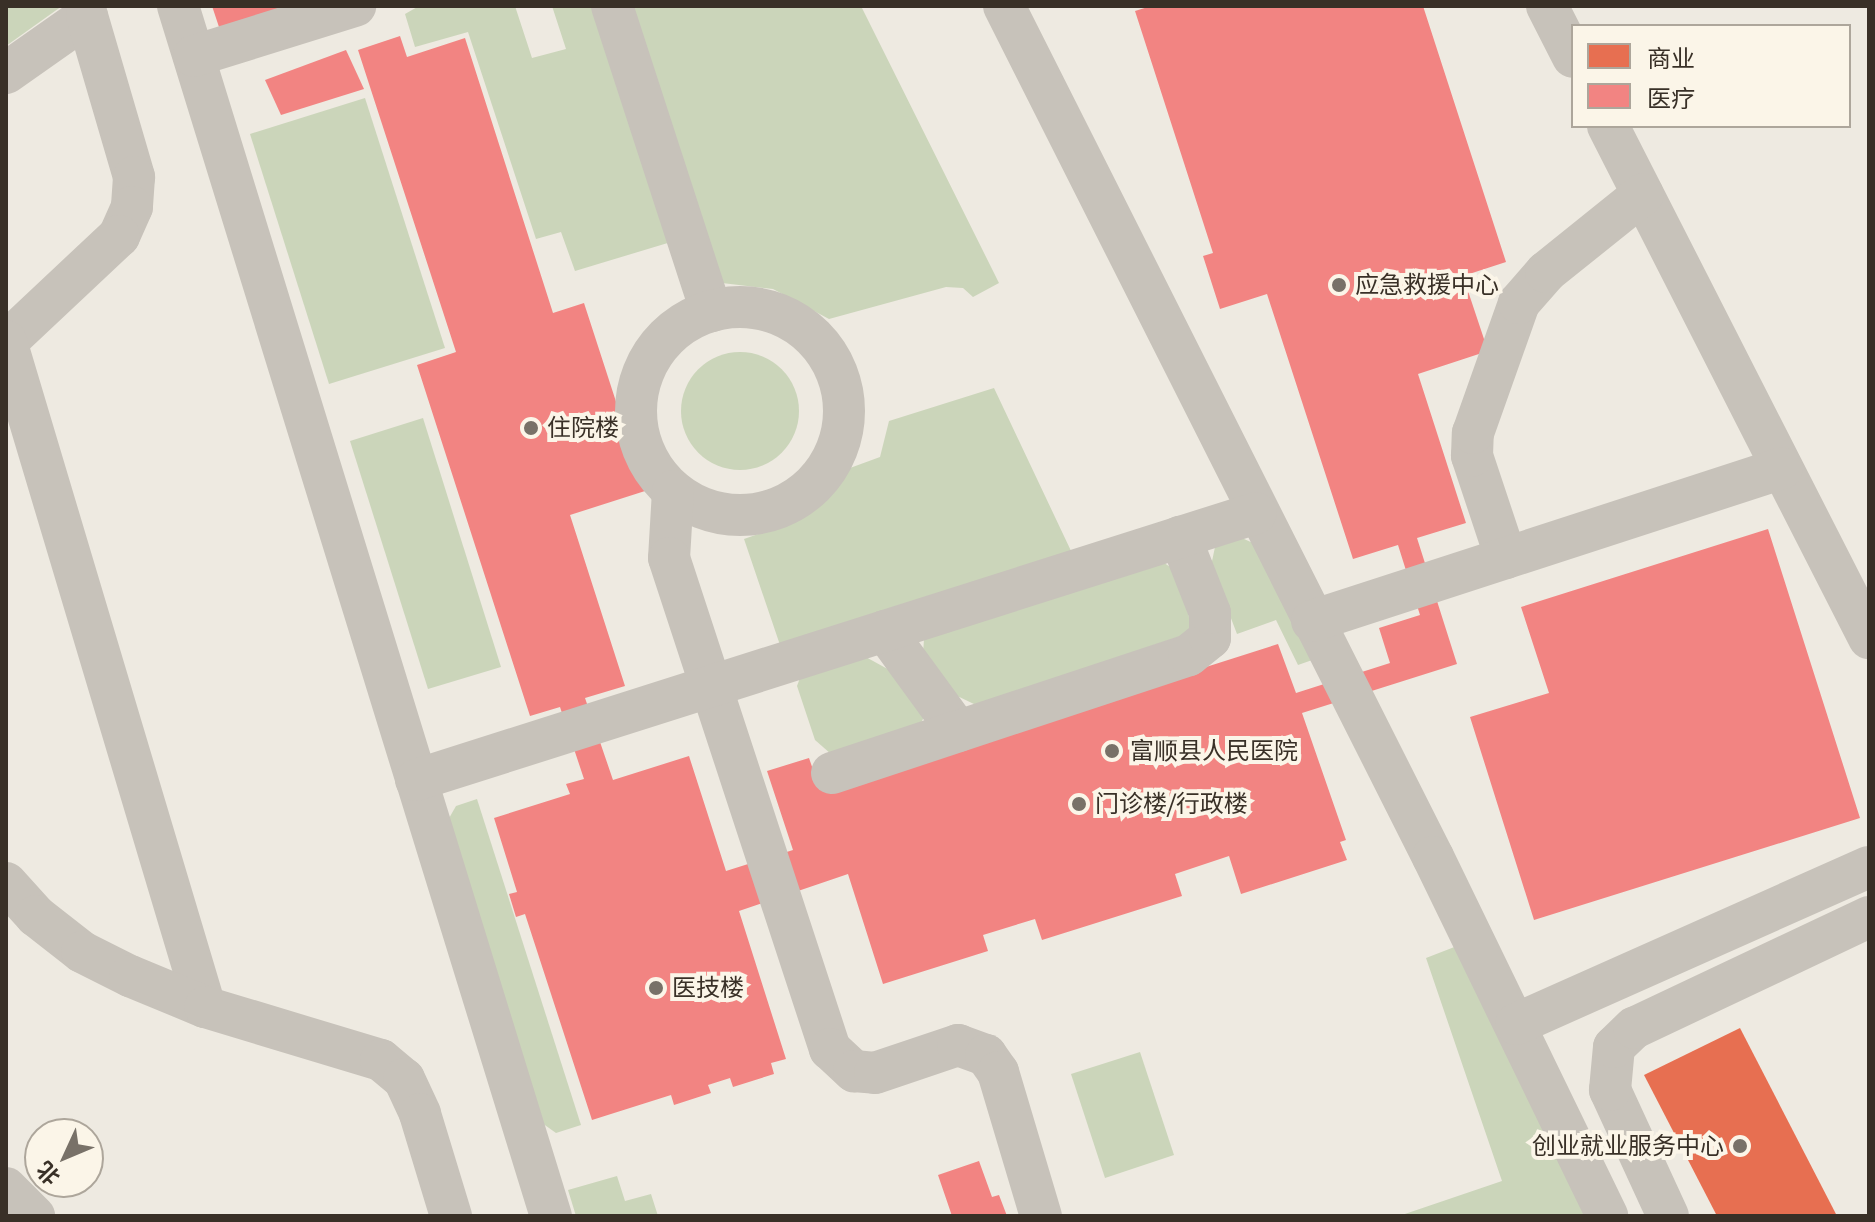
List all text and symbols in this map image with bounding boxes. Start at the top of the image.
legend [1571,24,1851,128]
text: 商业 [1647,45,1695,72]
text: 医疗 [1647,85,1695,112]
place label: 应急救援中心 [1355,271,1499,299]
marker: 应急救援中心 [1330,276,1348,294]
place label: 住院楼 [547,414,619,442]
marker: 住院楼 [522,419,540,437]
place label: 富顺县人民医院 [1130,737,1298,765]
marker: 富顺县人民医院 [1101,740,1123,762]
place label: 门诊楼/行政楼 [1095,790,1248,818]
marker: 门诊楼/行政楼 [1070,795,1088,813]
place label: 医技楼 [672,974,744,1002]
marker: 医技楼 [647,979,665,997]
north arrow [24,1118,104,1198]
place label: 创业就业服务中心 [1532,1132,1724,1160]
marker: 创业就业服务中心 [1731,1137,1749,1155]
text: 北 [31,1157,64,1190]

